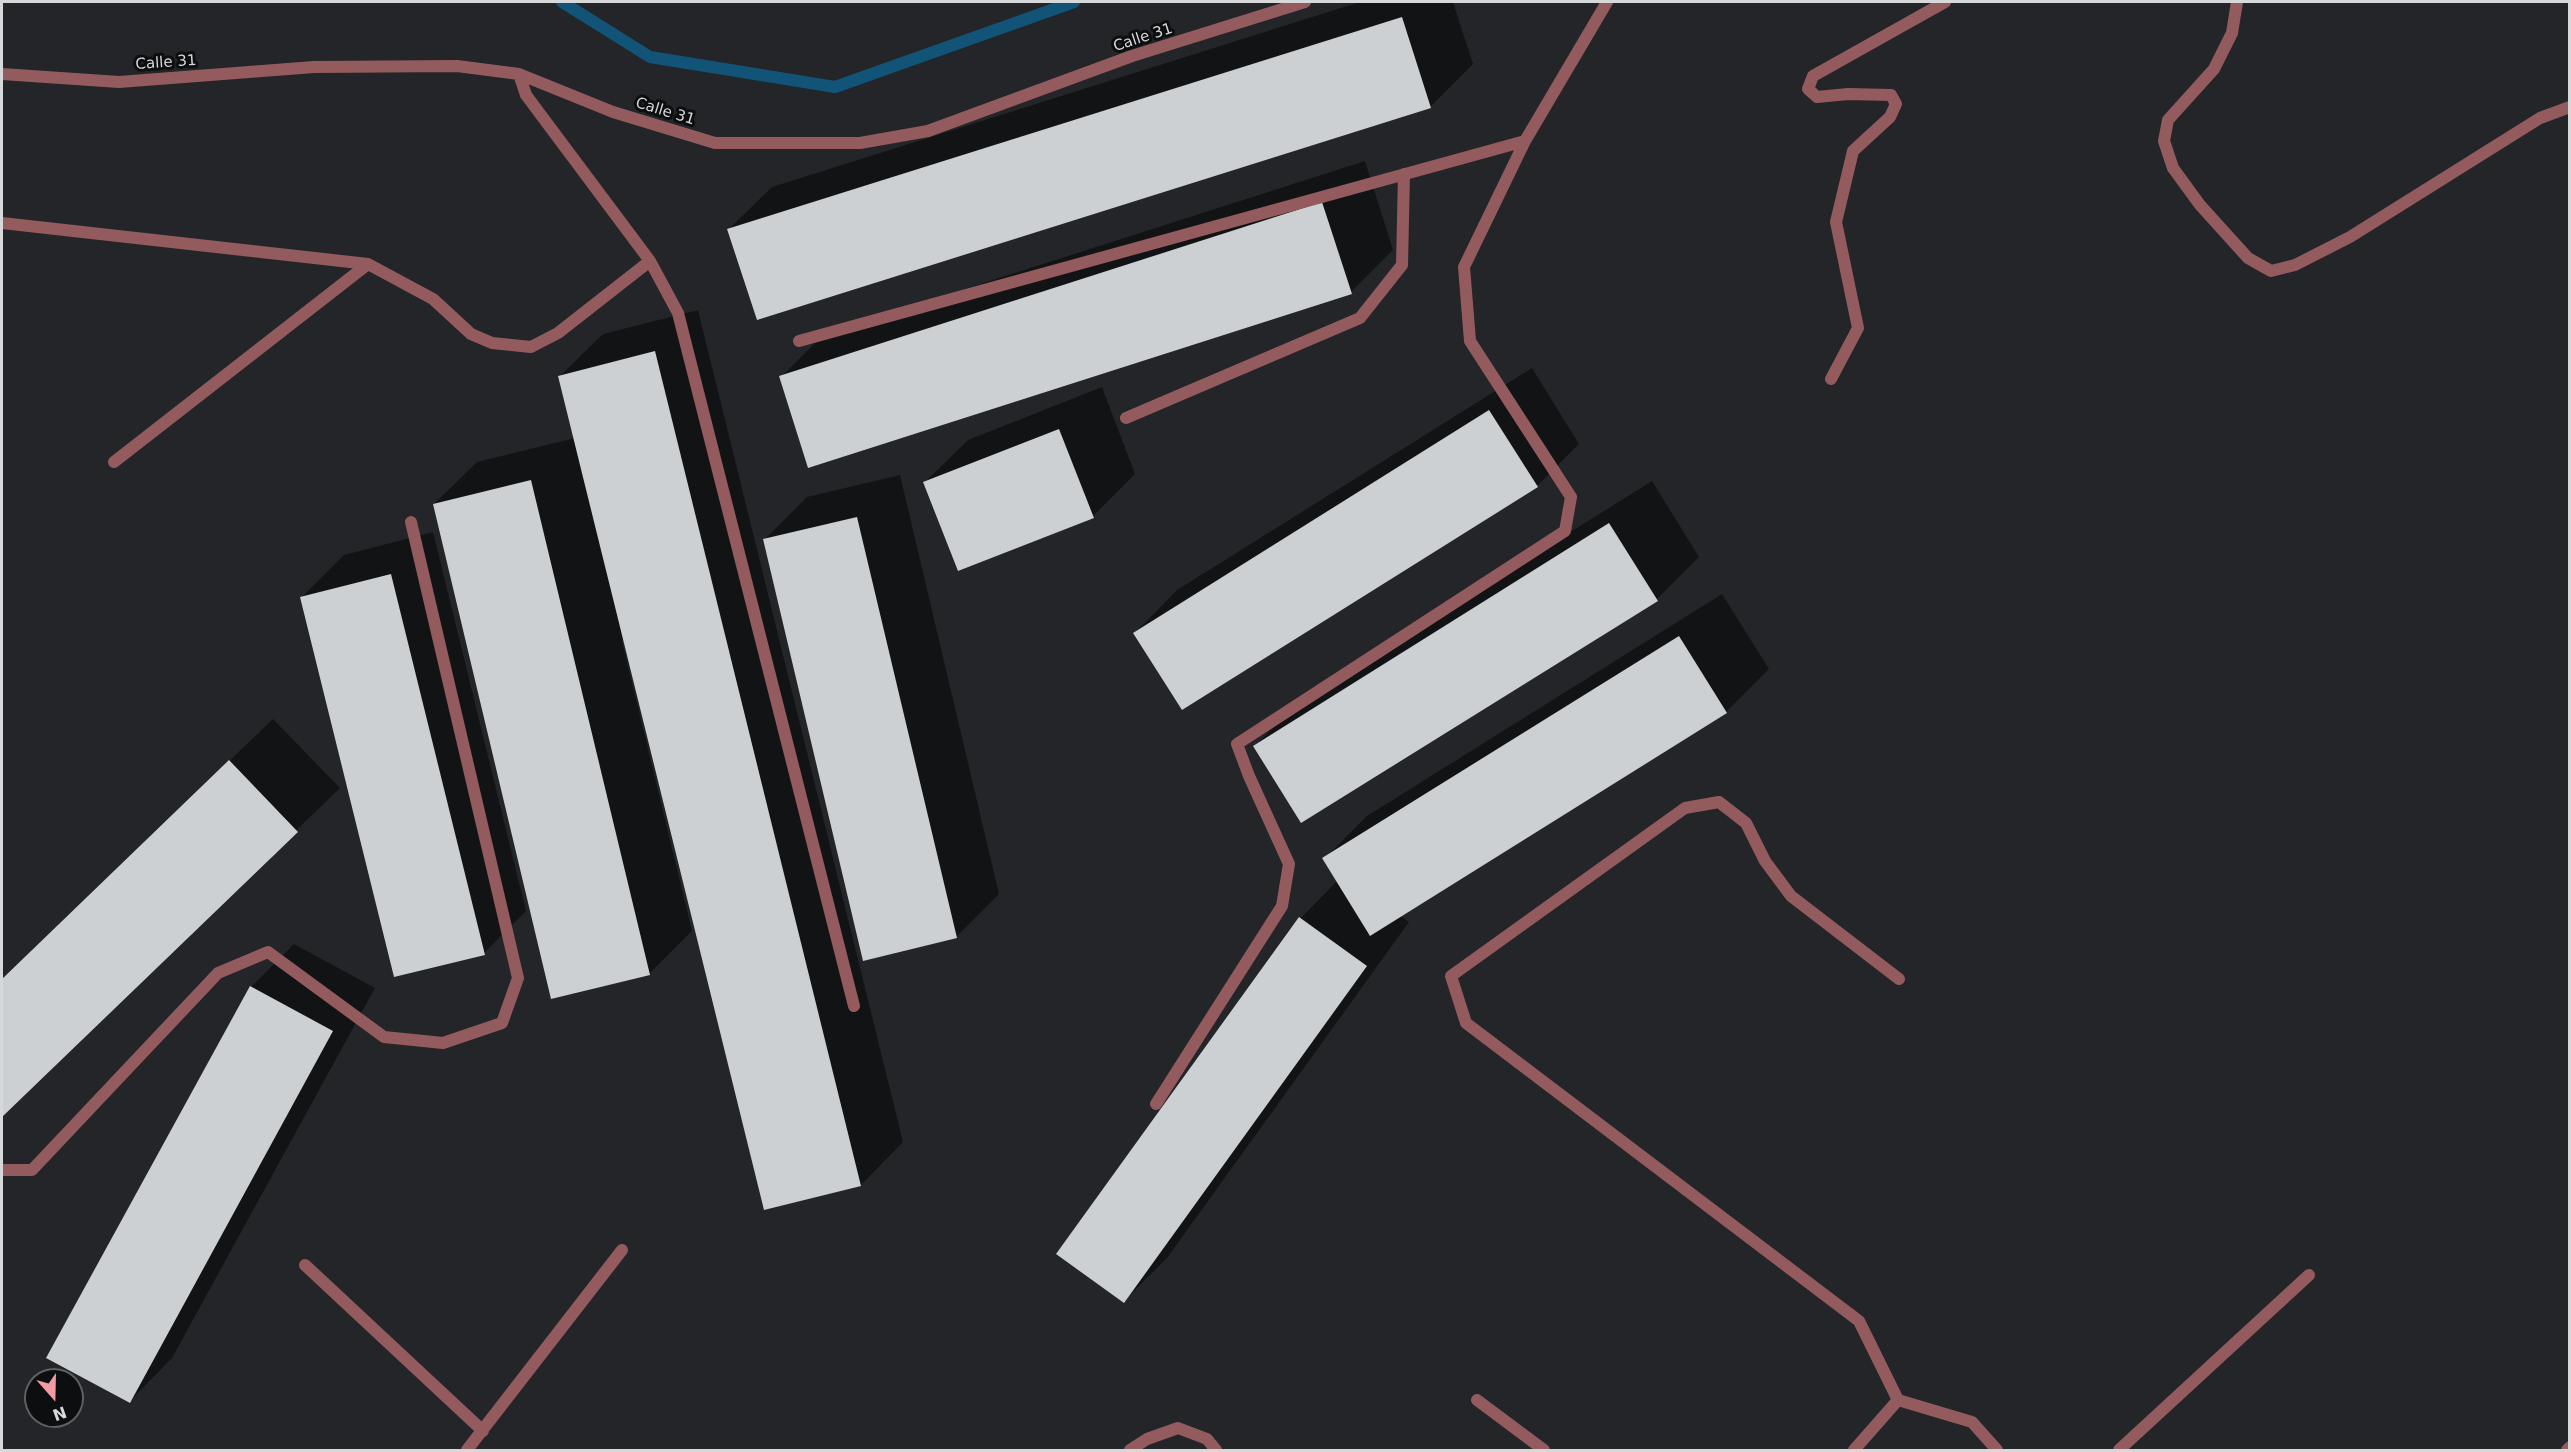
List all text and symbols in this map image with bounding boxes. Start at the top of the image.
street label: Calle 31 [1111,20,1175,56]
street label: Calle 31 [135,52,197,74]
street label: Calle 31 [633,94,697,130]
north arrow [24,1368,84,1428]
text: N [50,1402,69,1425]

